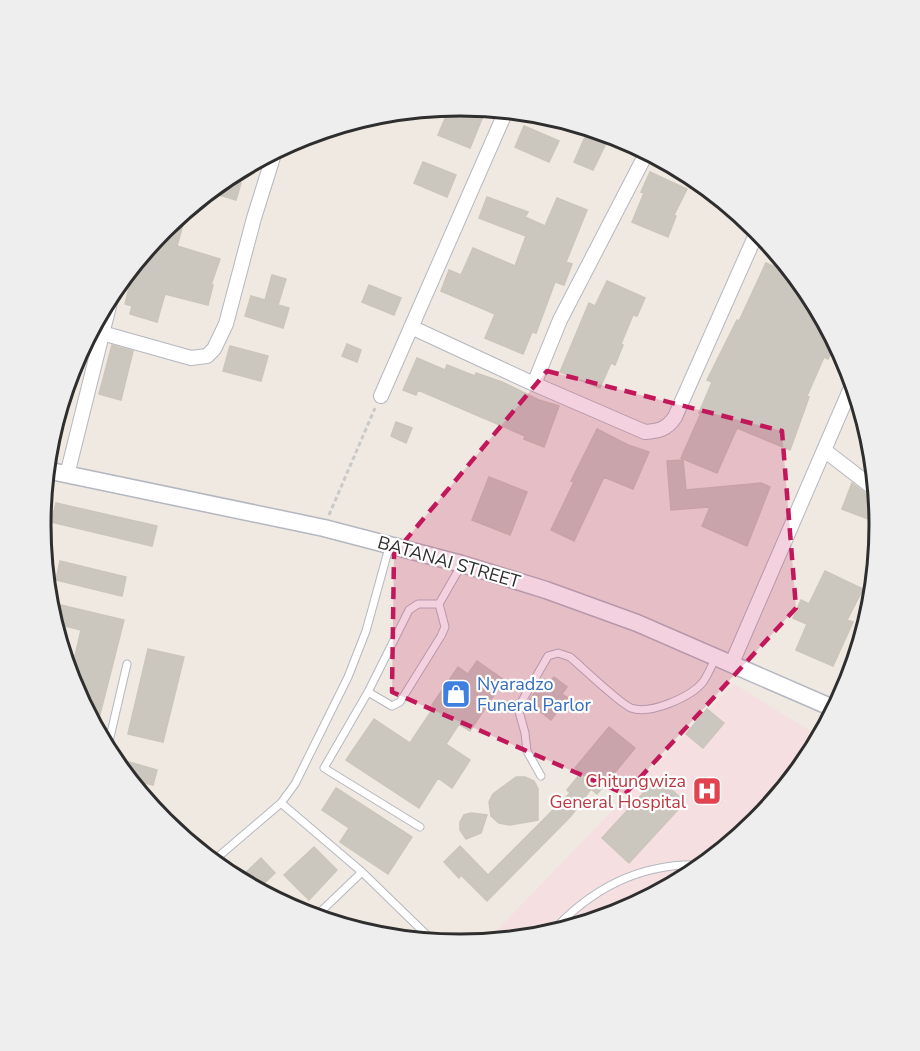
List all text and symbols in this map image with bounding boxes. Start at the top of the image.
street label: BATANAI STREET [375,530,523,594]
place label: Nyaradzo Funeral Parlor [477,672,592,717]
shop icon: Nyaradzo Funeral Parlor [440,678,472,710]
place label: Chitungwiza General Hospital [550,769,687,814]
hospital icon: Chitungwiza General Hospital [691,775,723,807]

